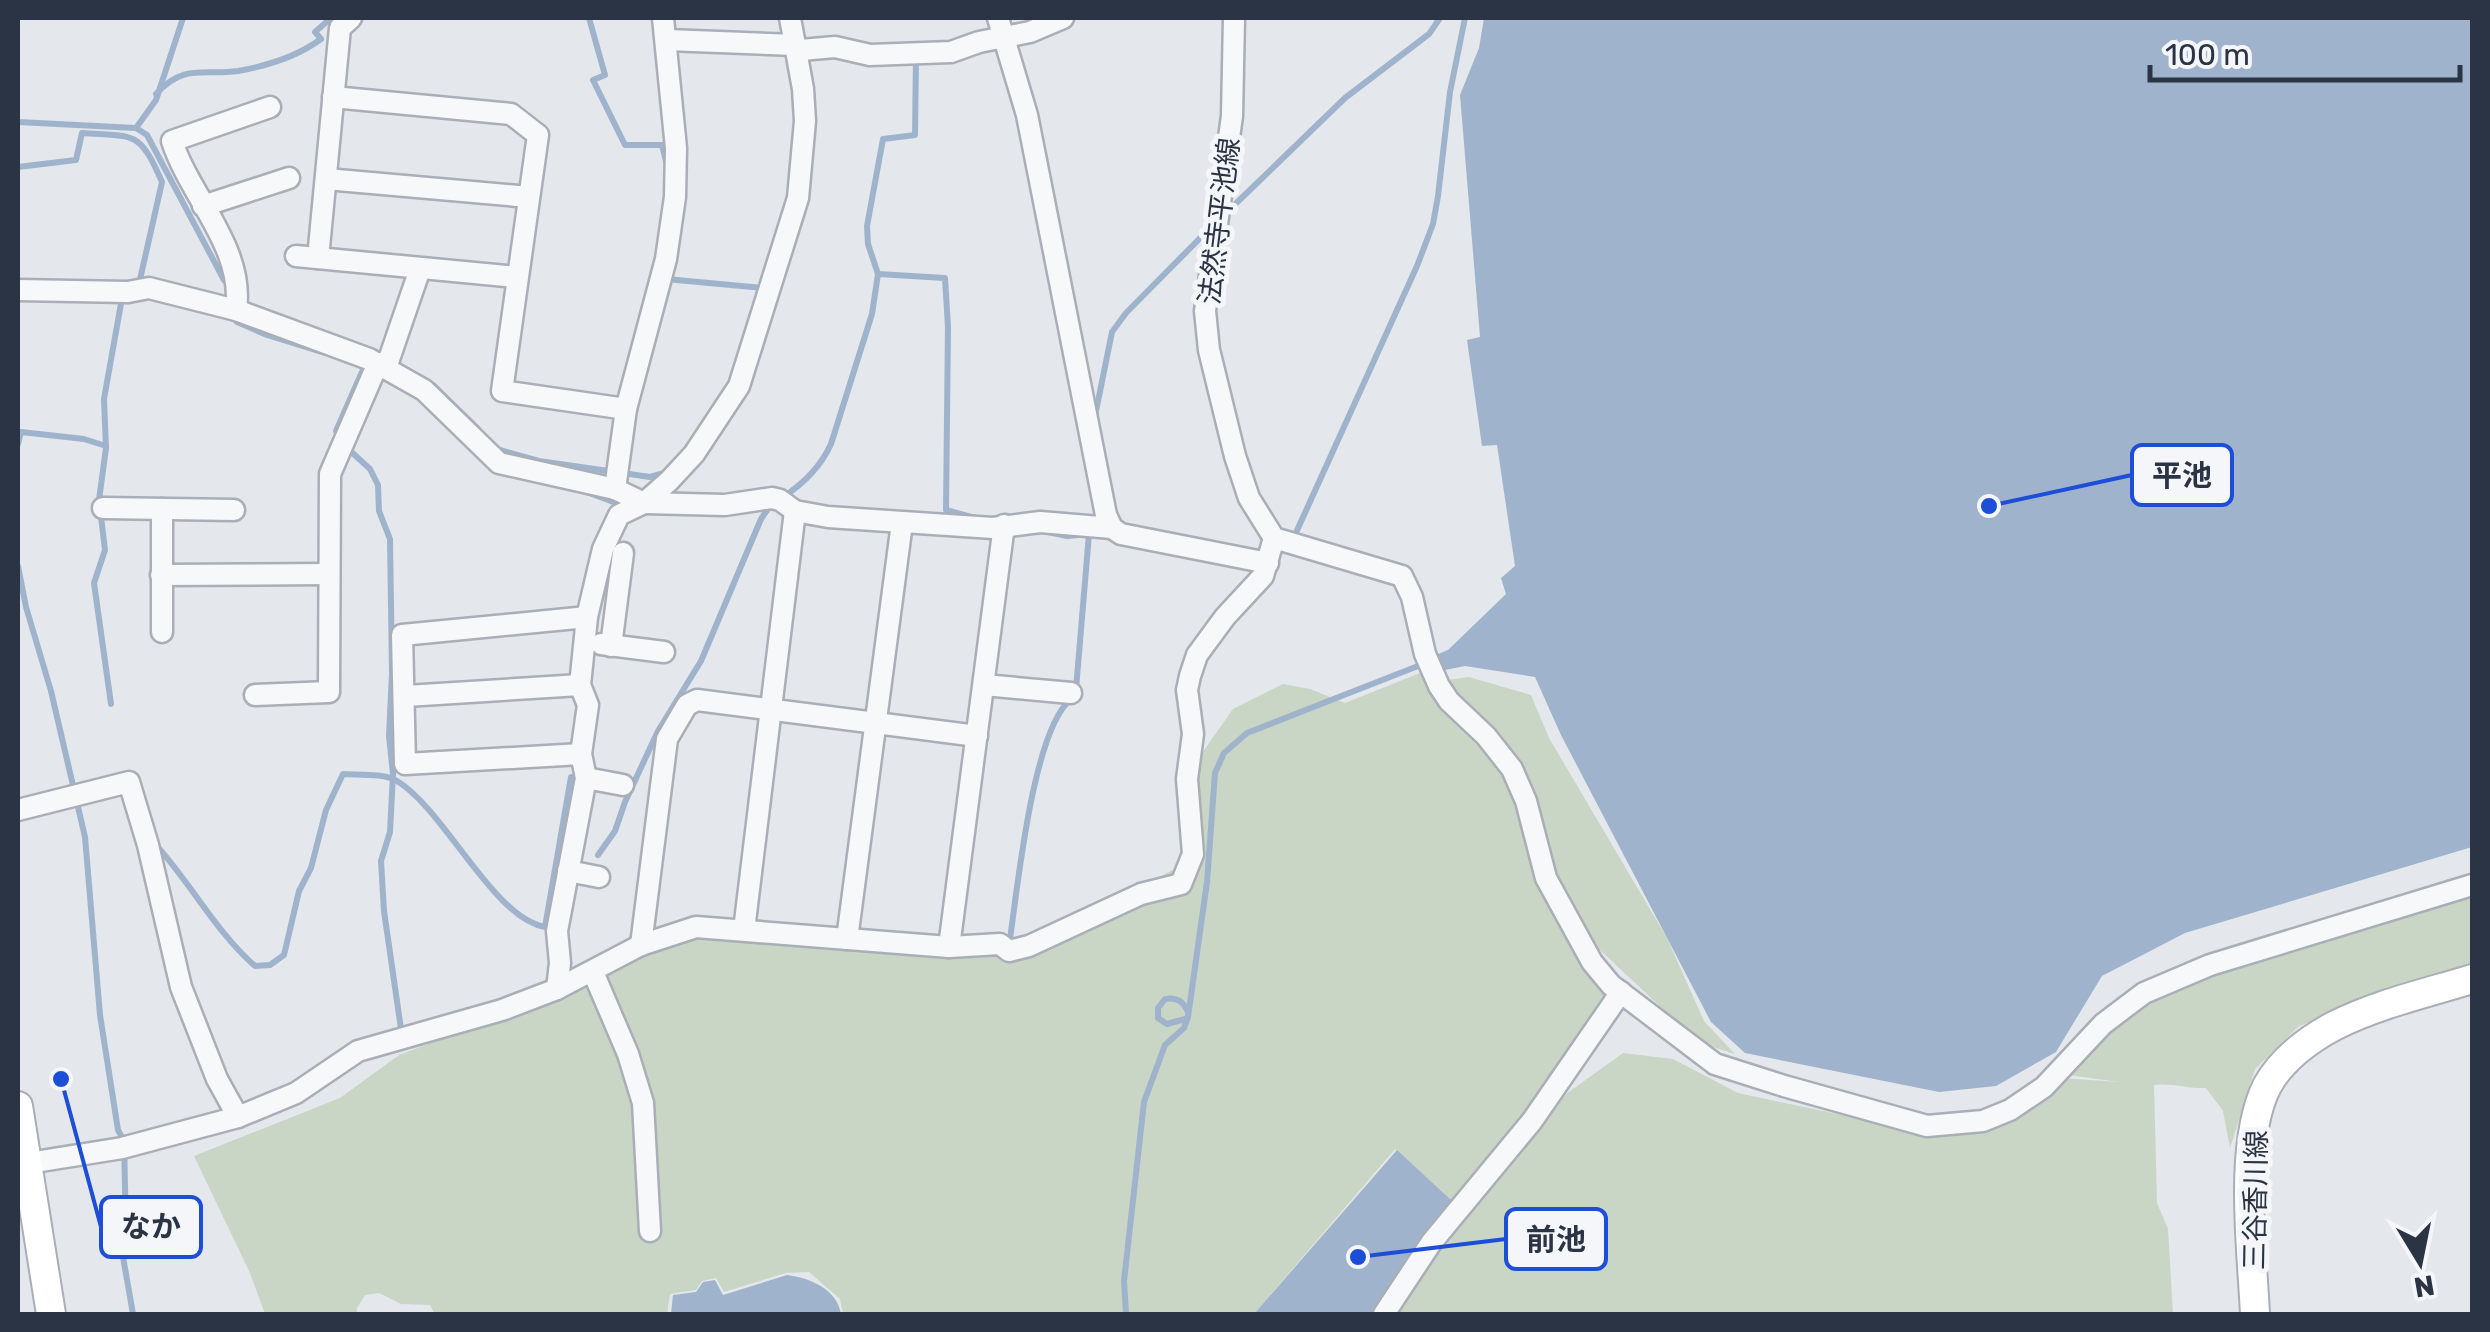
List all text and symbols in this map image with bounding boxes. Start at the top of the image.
scale bar [2150,20,2460,82]
text: 100 m [2165,37,2250,73]
street label: 法然寺平池線 [1193,136,1246,306]
callout: 平池 [2132,445,2232,505]
text: 平池 [2152,458,2212,494]
street label: 三谷香川線 [2238,1130,2273,1270]
callout: なか [101,1197,201,1257]
text: なか [121,1209,181,1245]
callout: 前池 [1506,1209,1606,1269]
north arrow [2370,1212,2470,1312]
text: 前池 [1526,1222,1586,1258]
text: N [2411,1268,2437,1304]

